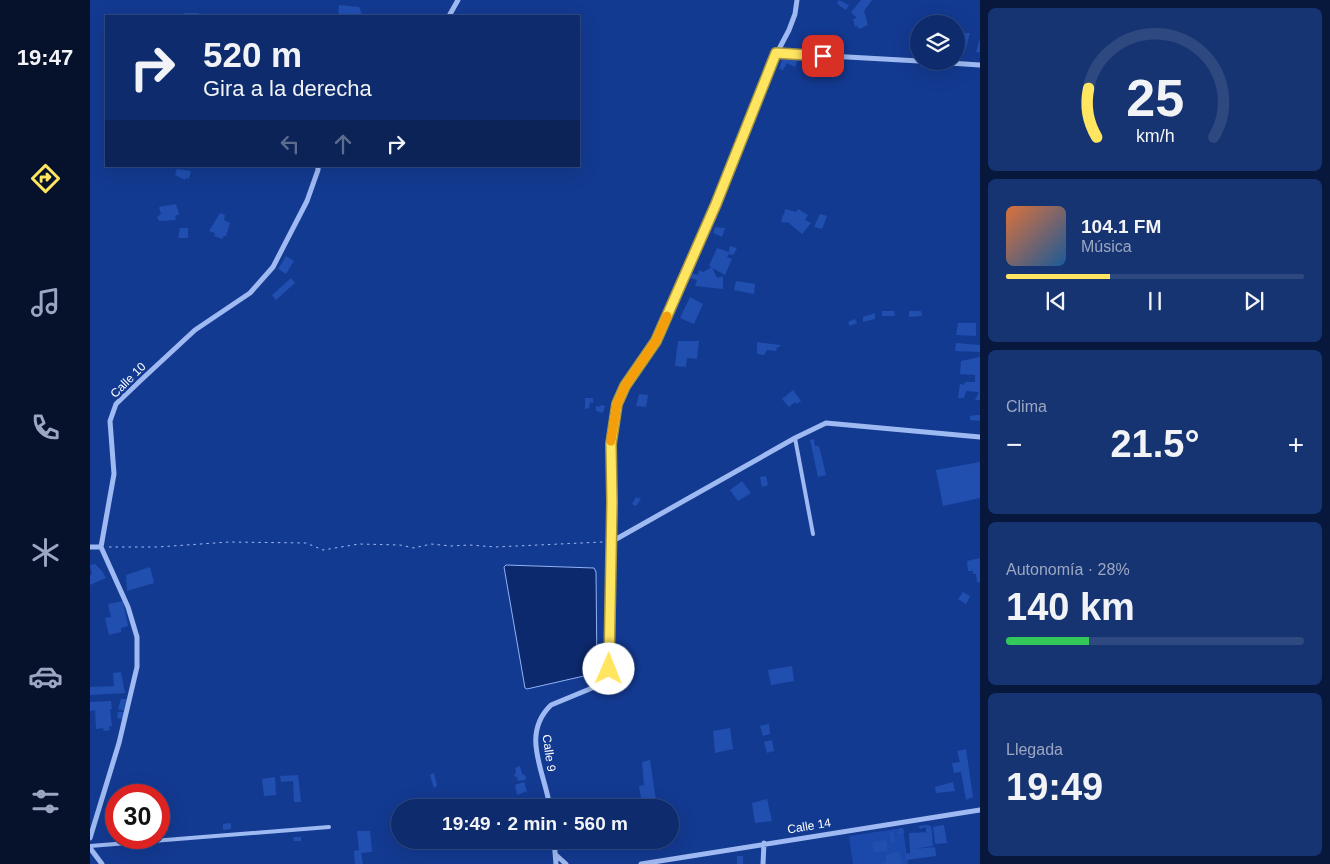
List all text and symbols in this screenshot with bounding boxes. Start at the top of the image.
map controls [910,15,965,70]
button: layers [910,15,965,70]
icon: right [120,35,185,100]
text: 520 m [203,35,302,74]
pin [802,35,844,77]
icon: arrive [809,42,837,70]
text: 19:47 [17,45,73,70]
text: 25 [1126,69,1184,127]
text: Gira a la derecha [203,76,372,101]
text: km/h [1136,126,1174,146]
icon: left [276,130,304,158]
icon: ahead [329,130,357,158]
icon: right [382,130,410,158]
icon: directions [28,161,63,196]
text: 104.1 FM [1081,216,1161,237]
text: Música [1081,238,1132,255]
icon: music [28,285,63,320]
icon: previous [1042,287,1070,315]
icon: pause [1141,287,1169,315]
icon: next [1240,287,1268,315]
street label: Calle 10 [107,359,149,401]
text: Clima [1006,398,1047,415]
icon: phone [28,410,63,445]
text: 21.5° [1110,423,1200,465]
text: − [1006,429,1022,460]
text: + [1288,429,1304,460]
icon: climate [28,535,63,570]
text: Autonomía · 28% [1006,561,1130,578]
text: 140 km [1006,586,1135,628]
position arrow [582,642,634,694]
icon: car [28,659,63,694]
street label: Calle 9 [539,734,559,773]
text: Llegada [1006,741,1063,758]
text: 19:49 [1006,766,1103,808]
icon: filters [28,784,63,819]
speed limit sign: 30 [105,784,170,849]
text: 19:49 · 2 min · 560 m [442,813,628,834]
street label: Calle 14 [786,816,832,836]

